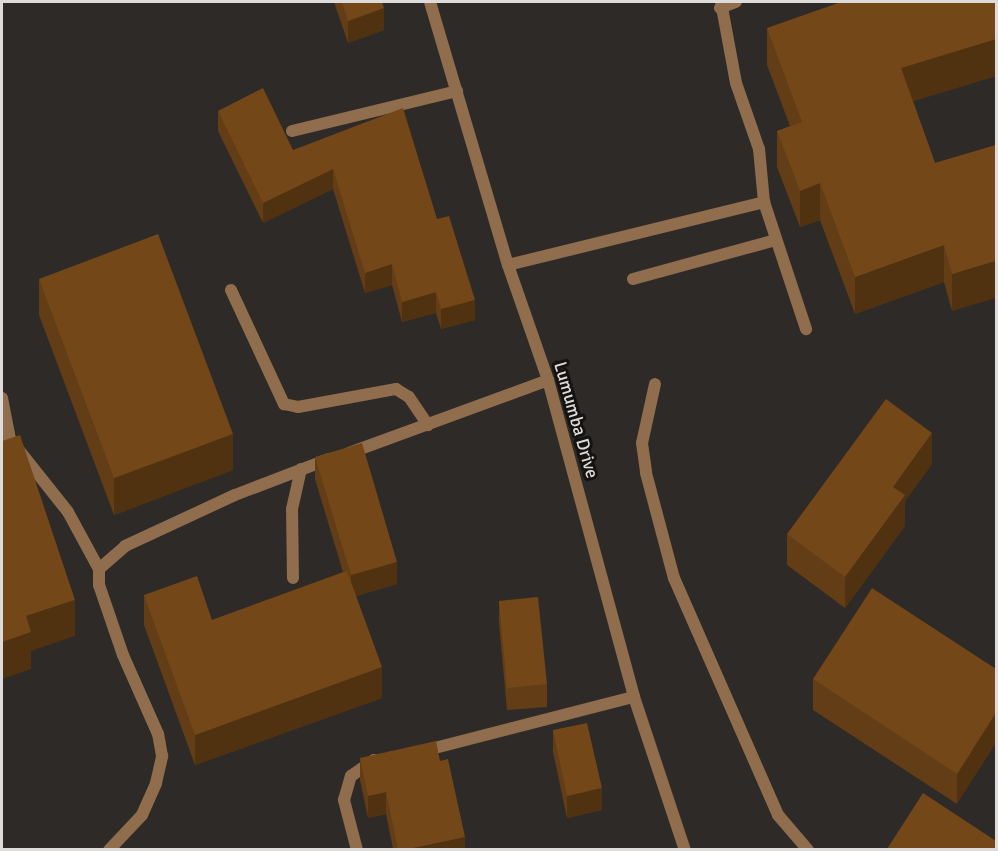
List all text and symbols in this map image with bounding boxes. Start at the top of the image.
street label: Lumumba Drive [549,359,603,481]

